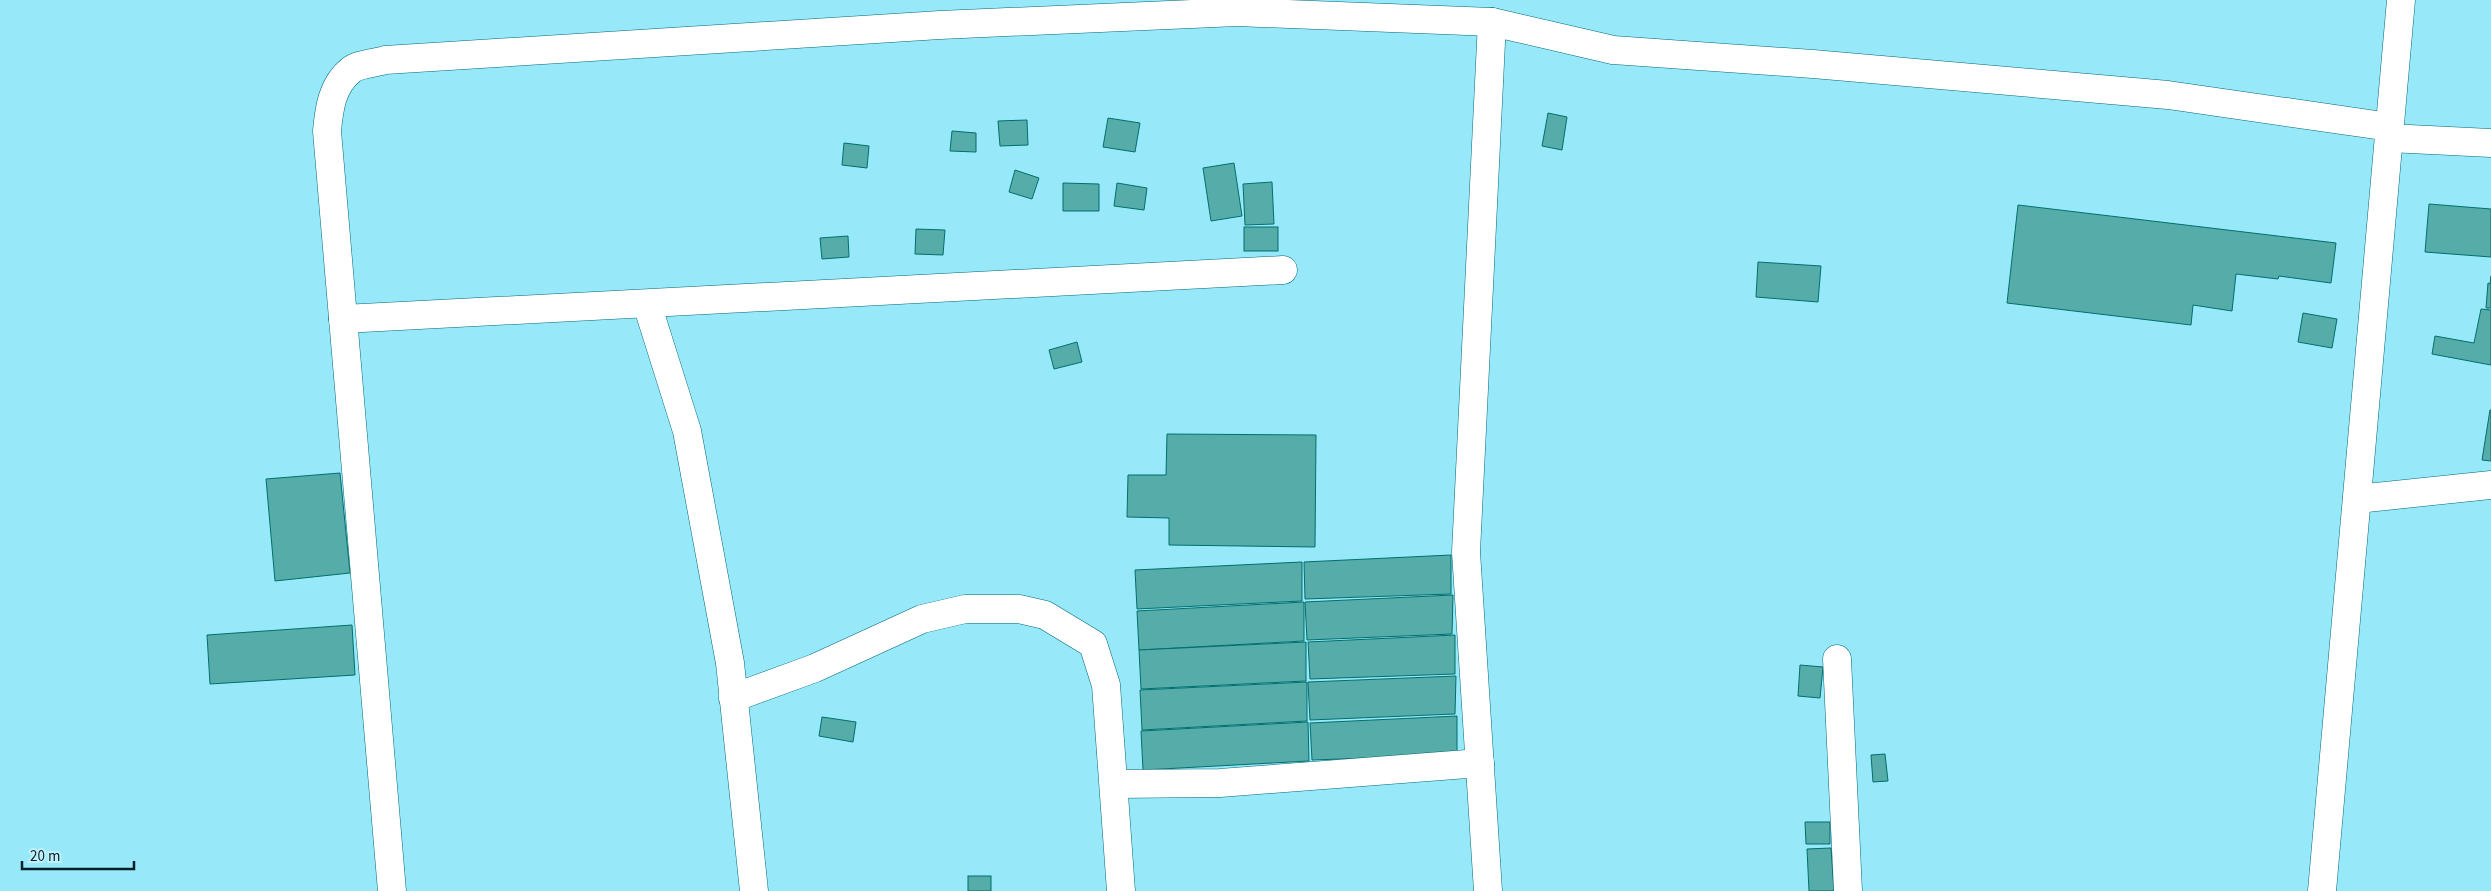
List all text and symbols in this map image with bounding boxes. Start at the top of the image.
scale bar [22,838,135,870]
text: 20 m [30,846,60,867]

